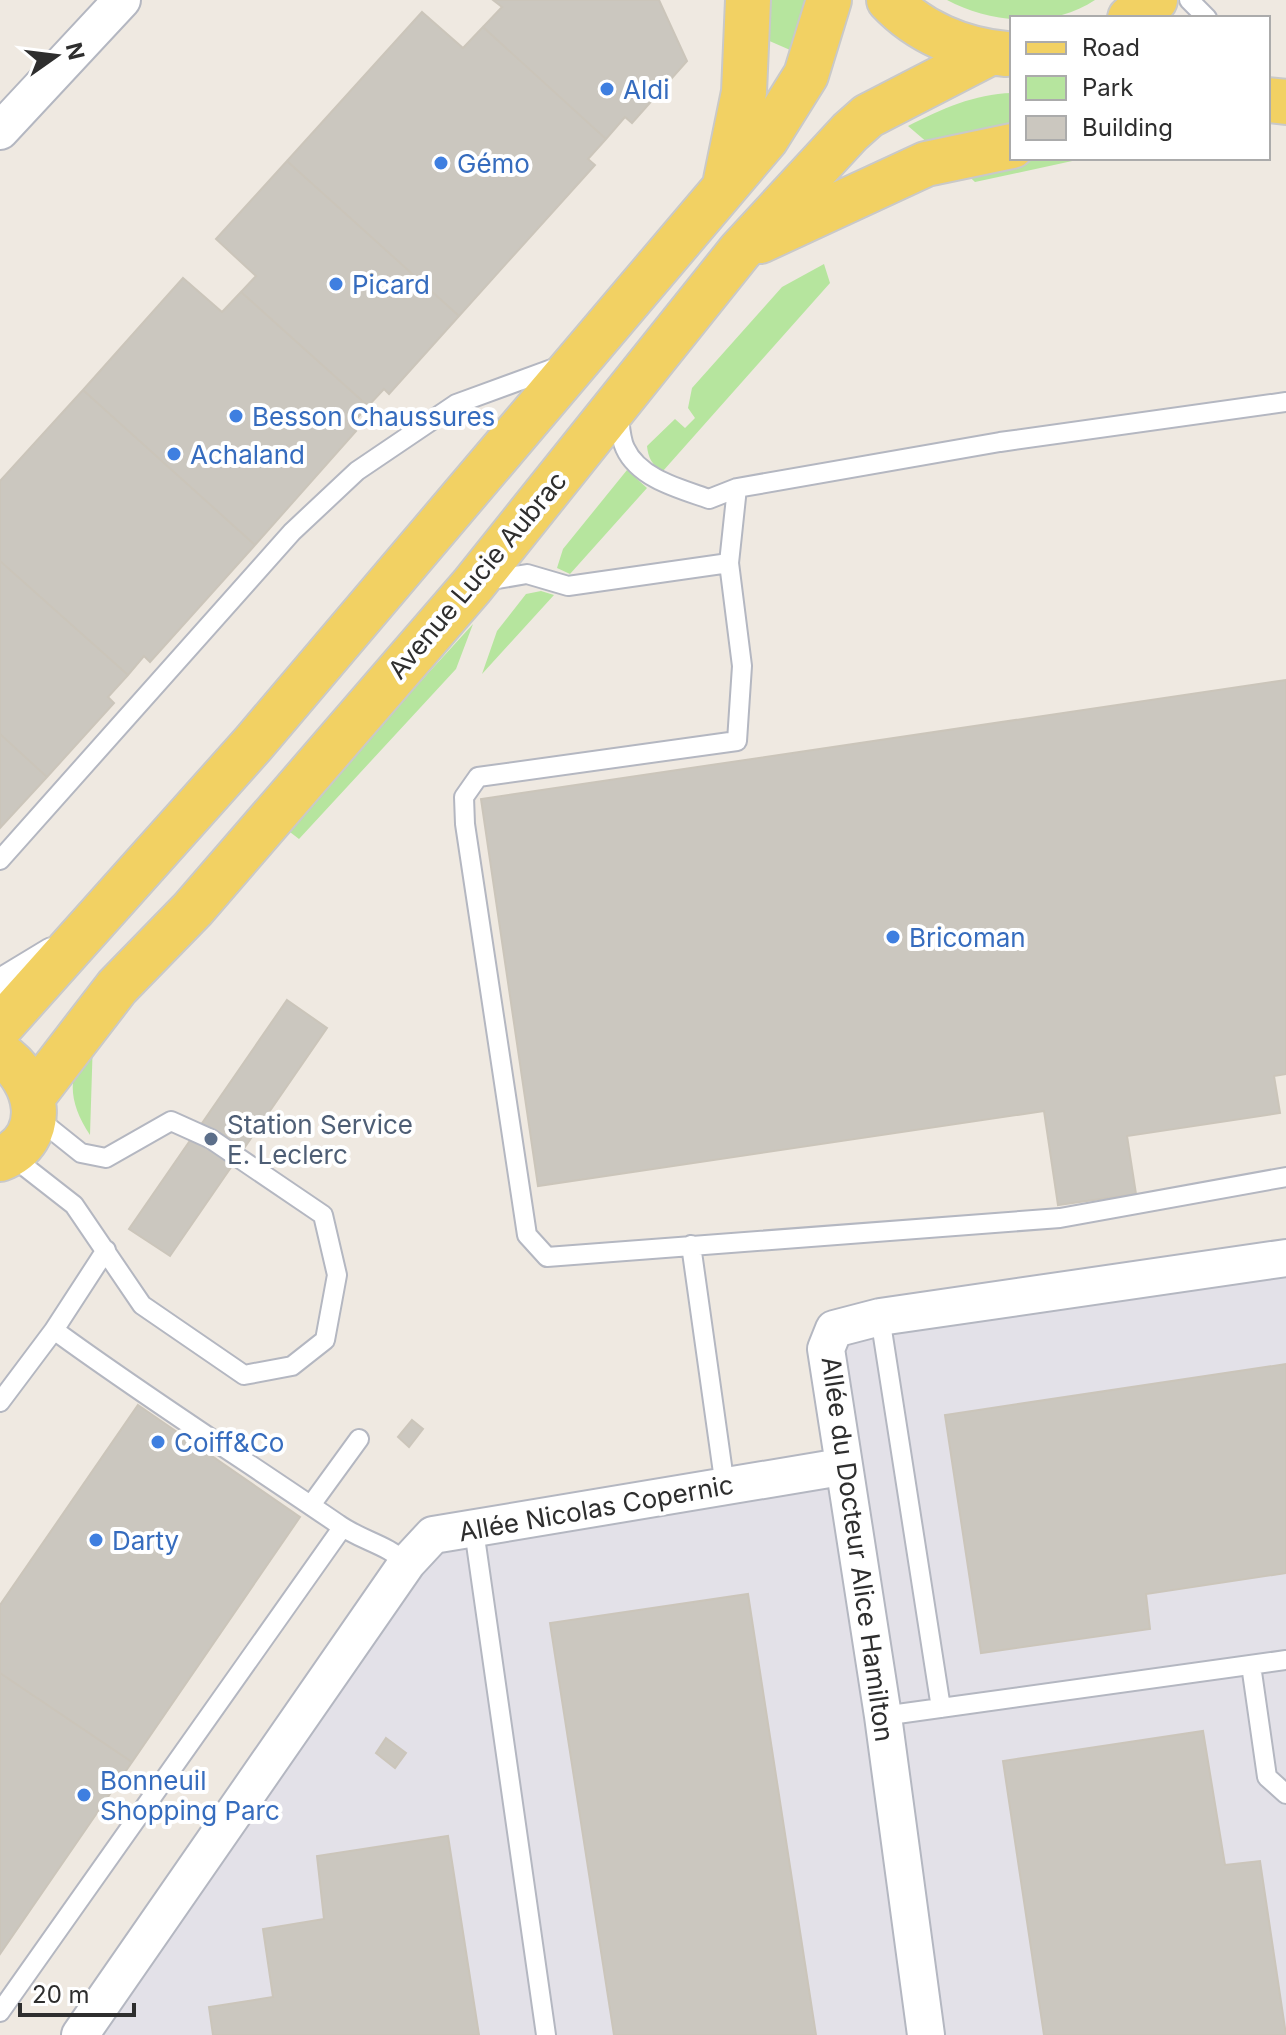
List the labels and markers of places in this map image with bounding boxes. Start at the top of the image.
place label: Aldi [623,74,669,105]
marker: Aldi [598,80,616,98]
place label: Gémo [457,148,530,179]
marker: Gémo [432,154,450,172]
place label: Picard [352,269,430,300]
marker: Picard [327,275,345,293]
place label: Besson Chaussures [252,401,495,432]
marker: Besson Chaussures [227,407,245,425]
place label: Achaland [190,439,305,470]
marker: Achaland [165,445,183,463]
place label: Bricoman [909,922,1026,953]
marker: Bricoman [884,928,902,946]
place label: Station Service E. Leclerc [227,1109,413,1170]
marker: Station Service E. Leclerc [202,1130,220,1148]
place label: Coiff&Co [174,1427,284,1458]
marker: Coiff&Co [149,1433,167,1451]
place label: Darty [112,1525,179,1556]
marker: Darty [87,1531,105,1549]
place label: Bonneuil Shopping Parc [100,1765,280,1826]
marker: Bonneuil Shopping Parc [75,1786,93,1804]

